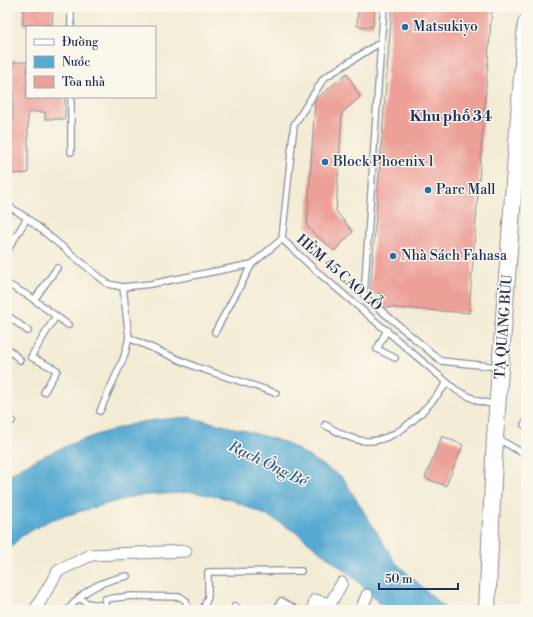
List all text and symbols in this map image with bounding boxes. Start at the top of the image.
place label: Matsukiyo [413,18,478,36]
marker: Matsukiyo [400,22,410,32]
legend [26,26,156,98]
text: Đường [62,35,99,50]
text: Nước [62,55,90,70]
text: Tòa nhà [62,75,106,90]
district label: Khu phố 34 [410,107,492,126]
place label: Block Phoenix 1 [332,153,434,171]
marker: Block Phoenix 1 [320,157,330,167]
place label: Parc Mall [436,181,496,199]
marker: Parc Mall [423,185,433,195]
street label: HẺM 45 CAO LỖ [292,228,388,315]
place label: Nhà Sách Fahasa [401,247,508,265]
marker: Nhà Sách Fahasa [388,251,398,261]
street label: TẠ QUANG BỬU [489,273,517,380]
water label: Rạch Ông Bé [225,435,312,492]
scale bar [379,565,458,591]
text: 50 m [385,572,413,587]

